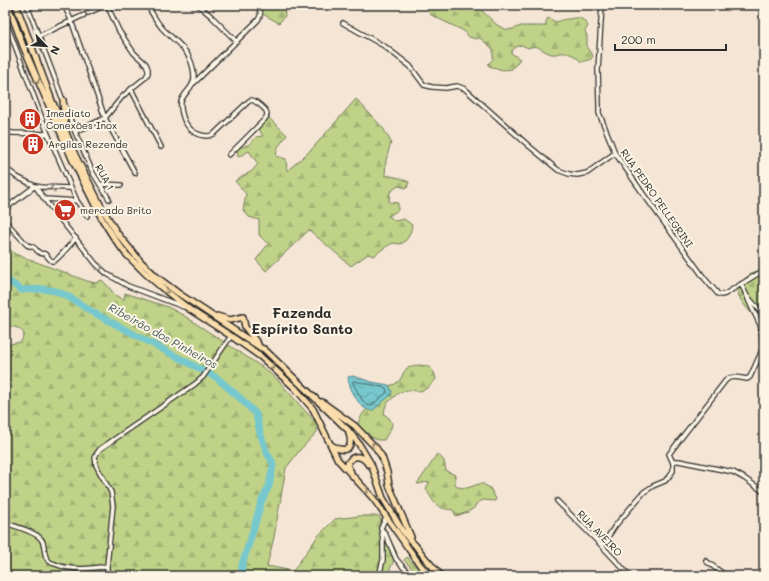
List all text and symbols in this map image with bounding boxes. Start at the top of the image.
north arrow [26,26,66,66]
scale bar [615,26,726,52]
text: 200 m [621,31,656,47]
text: N [47,43,64,57]
one-way arrow [33,77,41,84]
building icon: Imediato Conexões Inox [17,106,43,132]
place label: Imediato Conexões Inox [46,106,117,132]
building icon: Argilas Rezende [20,131,46,157]
place label: Argilas Rezende [48,137,128,151]
street label: RUA PEDRO PELLEGRINI [618,146,697,251]
street label: RUA 1 [92,162,118,192]
one-way arrow [50,183,56,192]
supermarket icon: mercado Brito [52,197,78,223]
place label: mercado Brito [80,203,151,217]
one-way arrow [95,263,103,271]
one-way arrow [162,286,169,293]
water label: Ribeirão dos Pinheiros [106,299,220,372]
district label: Fazenda Espírito Santo [251,303,353,338]
one-way arrow [267,362,274,369]
one-way arrow [371,443,378,450]
one-way arrow [361,486,369,494]
street label: RUA AVEIRO [574,507,626,559]

